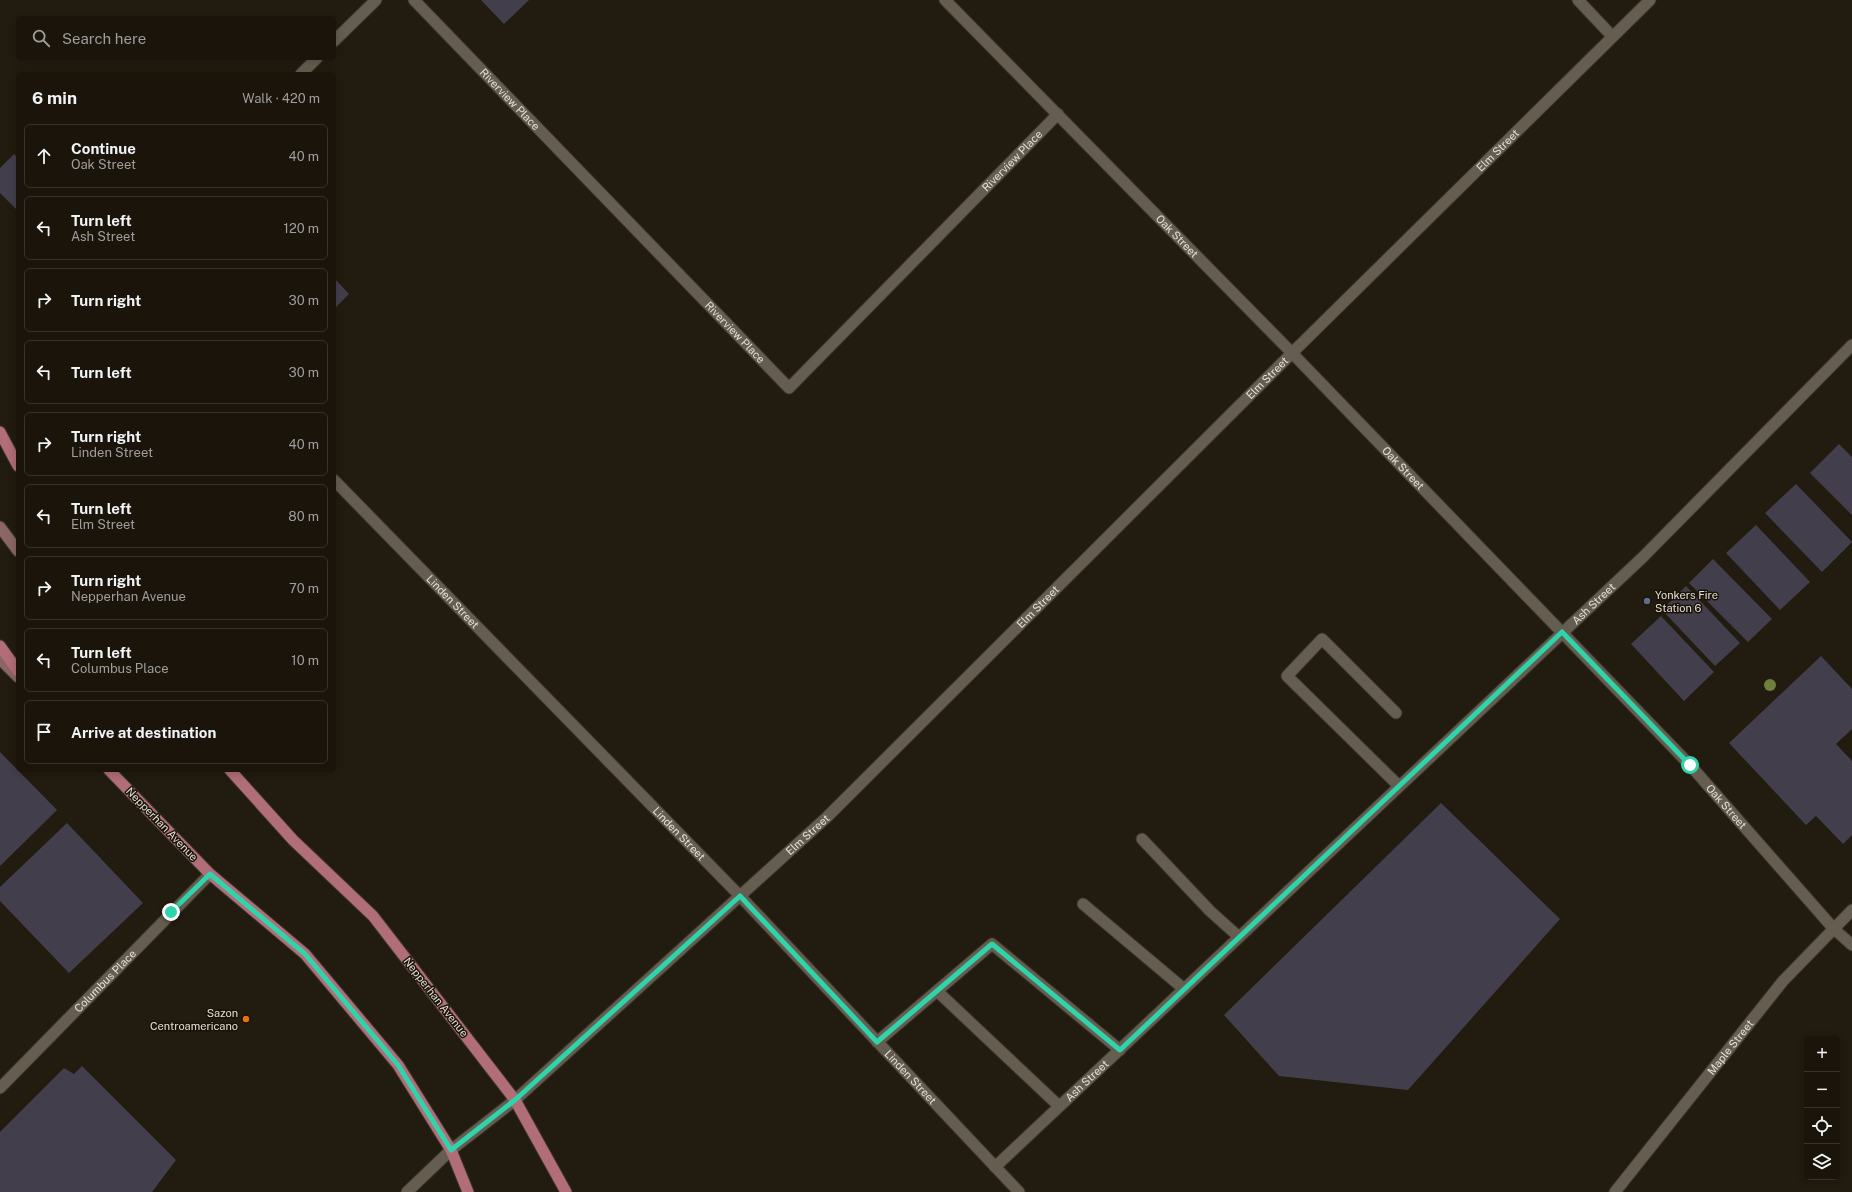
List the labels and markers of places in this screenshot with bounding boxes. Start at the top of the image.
place label: Yonkers Fire Station 6 [1655,589,1718,614]
marker: Yonkers Fire Station 6 [1642,596,1652,606]
place label: Sazon Centroamericano [150,1007,238,1032]
marker: Sazon Centroamericano [241,1014,251,1024]

